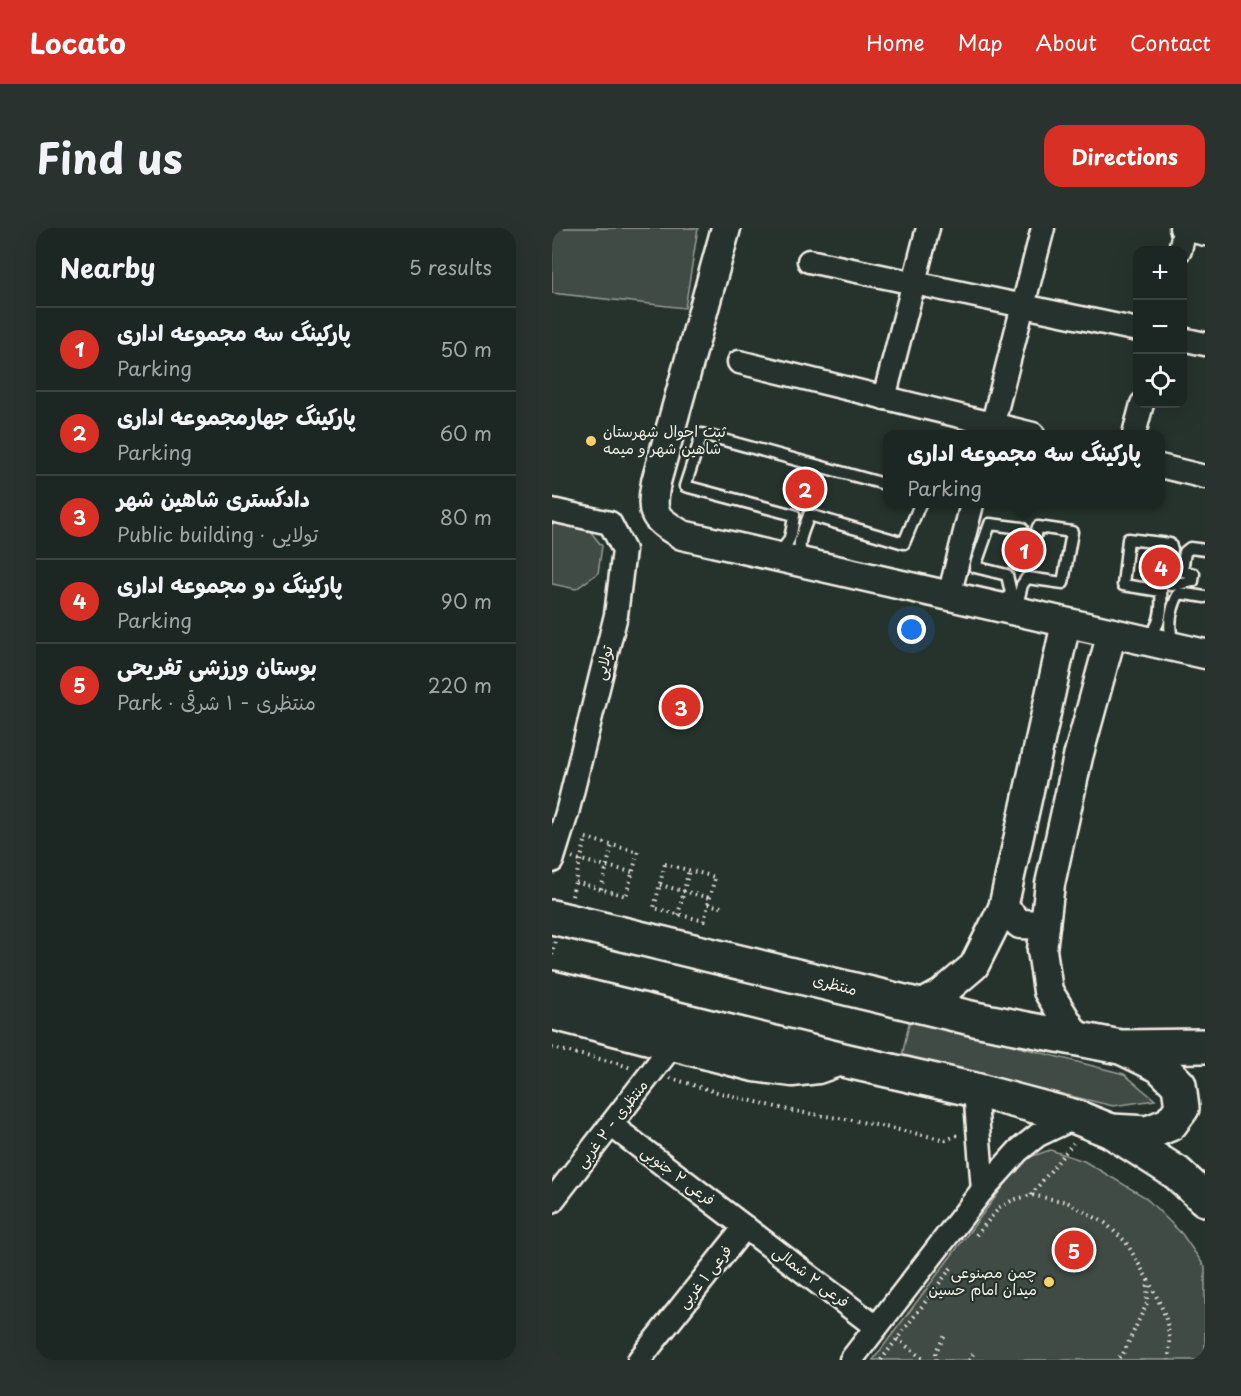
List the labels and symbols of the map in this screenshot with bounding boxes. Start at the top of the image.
place label: ثبت احوال شهرستان شاهین شهر و میمه [603,419,727,459]
marker: ثبت احوال شهرستان شاهین شهر و میمه [584,434,598,448]
pin: 2 [786,466,824,512]
pin: 1 [1004,528,1044,572]
pin: 4 [1142,544,1180,590]
your location [897,615,926,644]
street label: تولایی [587,642,618,682]
pin: 3 [662,684,700,730]
street label: منتظری [811,967,860,1000]
street label: منتظری - ۲ غربی [569,1074,653,1172]
street label: فرعی ۲ جنوبی [637,1139,721,1210]
pin: 5 [1054,1228,1094,1272]
street label: فرعی ۱ غربی [671,1239,737,1313]
street label: فرعی ۲ شمالی [769,1239,855,1312]
place label: چمن مصنوعی میدان امام حسین [928,1260,1037,1301]
marker: چمن مصنوعی میدان امام حسین [1042,1275,1056,1289]

